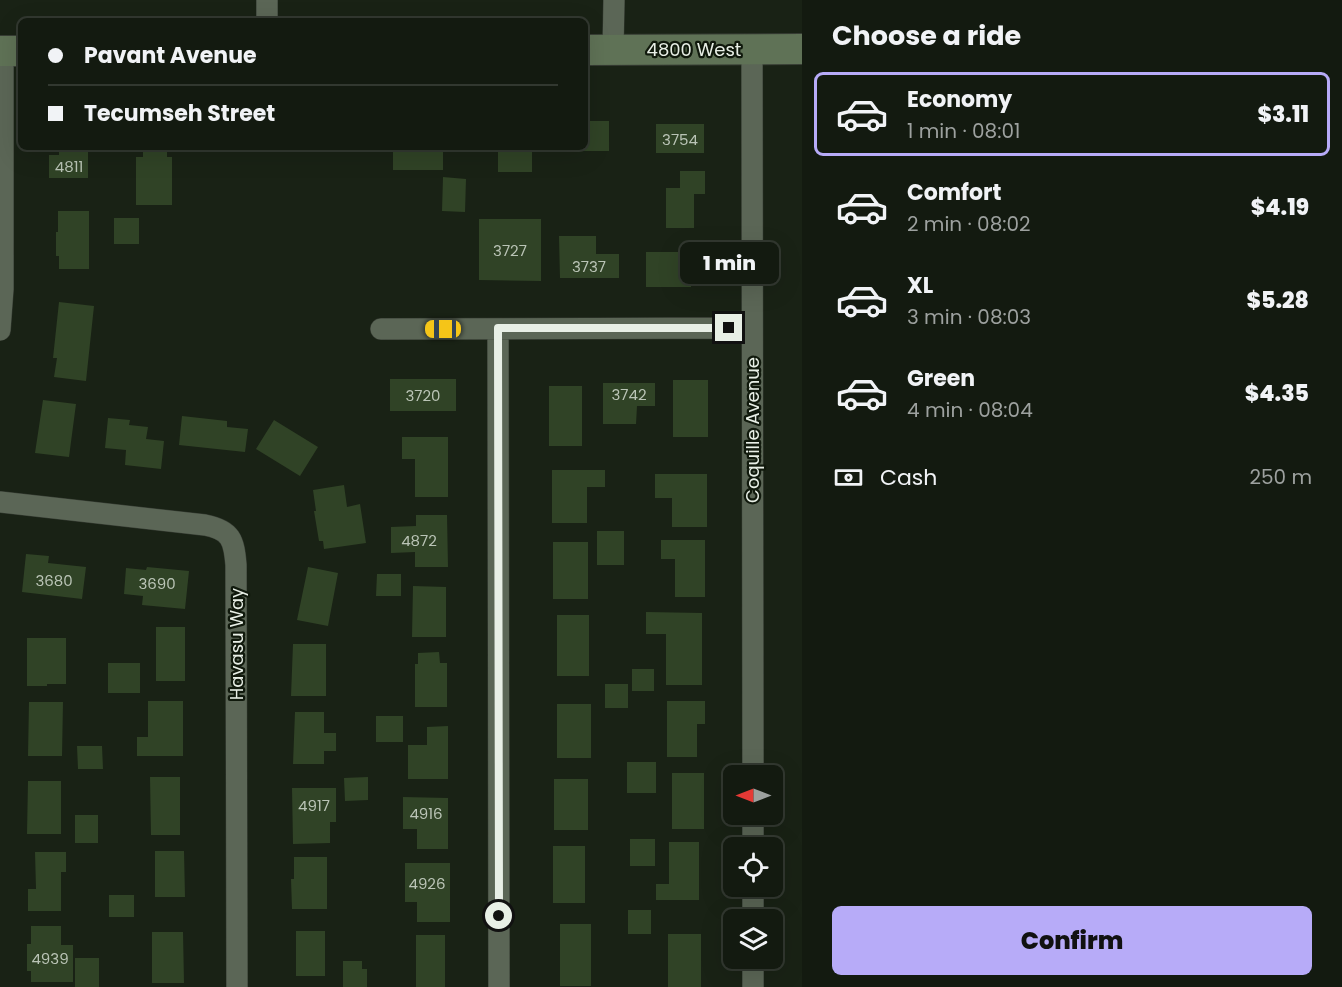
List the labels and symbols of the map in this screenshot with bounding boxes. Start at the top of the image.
street label: 4800 West [647,37,741,62]
house number: 3754 [662,129,698,150]
house number: 4811 [55,156,83,177]
house number: 3727 [493,240,527,261]
callout: 1 min [680,241,778,283]
house number: 3737 [572,256,606,277]
route end [715,314,742,341]
car [425,320,461,338]
street label: Coquille Avenue [740,357,765,503]
house number: 3742 [611,384,647,405]
house number: 3720 [405,385,441,406]
house number: 4872 [401,530,437,551]
house number: 3680 [35,570,73,591]
house number: 3690 [138,573,176,594]
street label: Havasu Way [224,588,249,700]
north arrow [723,765,783,825]
house number: 4917 [298,795,330,816]
house number: 4916 [409,803,443,824]
house number: 4926 [408,873,446,894]
route start [485,902,512,929]
house number: 4939 [31,948,69,969]

